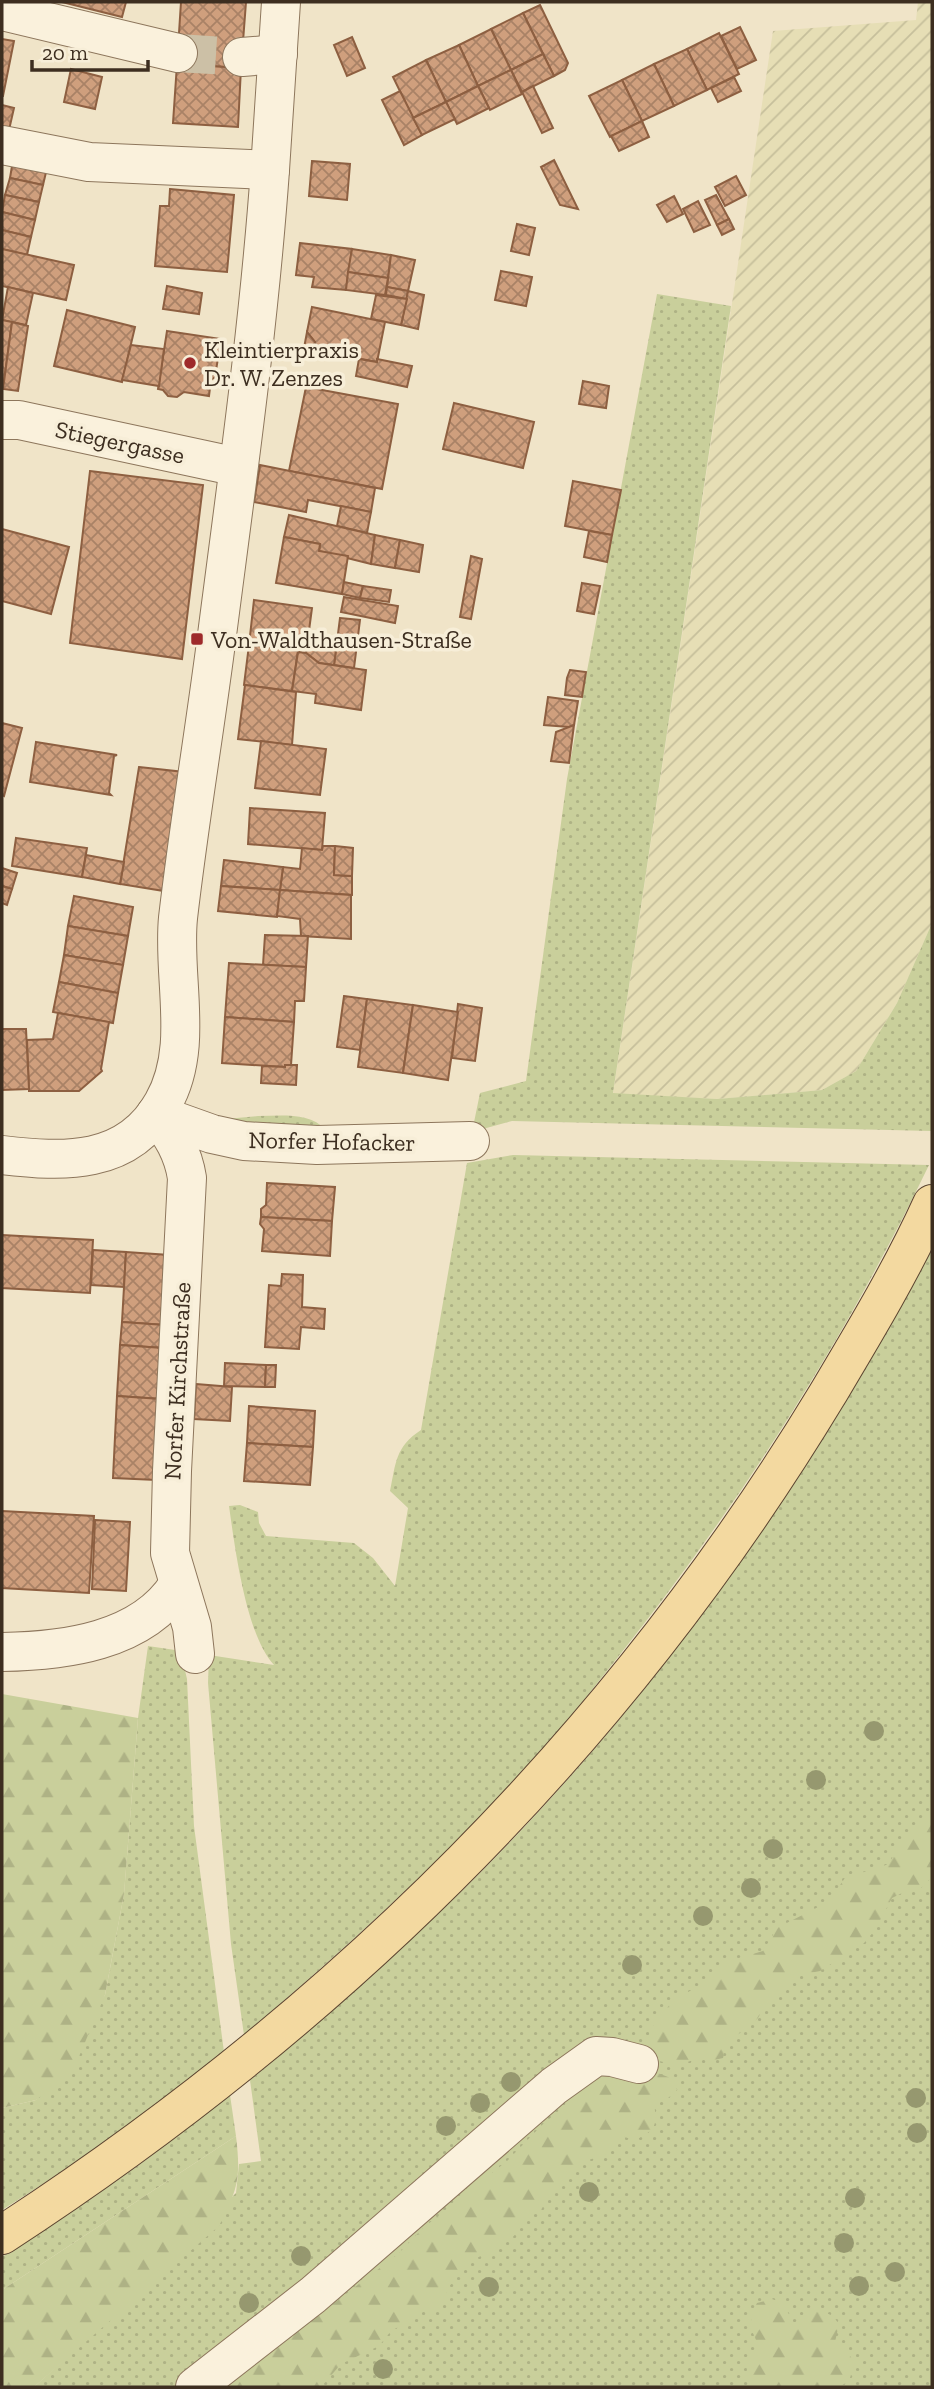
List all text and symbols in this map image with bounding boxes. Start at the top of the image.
scale bar [32,28,147,72]
text: 20 m [42,40,88,65]
place label: Kleintierpraxis Dr. W. Zenzes [204,335,359,392]
marker: Kleintierpraxis Dr. W. Zenzes [182,355,198,371]
street label: Stiegergasse [53,414,187,470]
place label: Von-Waldthausen-Straße [210,625,472,654]
marker: Von-Waldthausen-Straße [189,631,205,647]
street label: Norfer Hofacker [248,1125,416,1157]
street label: Norfer Kirchstraße [157,1281,197,1481]

